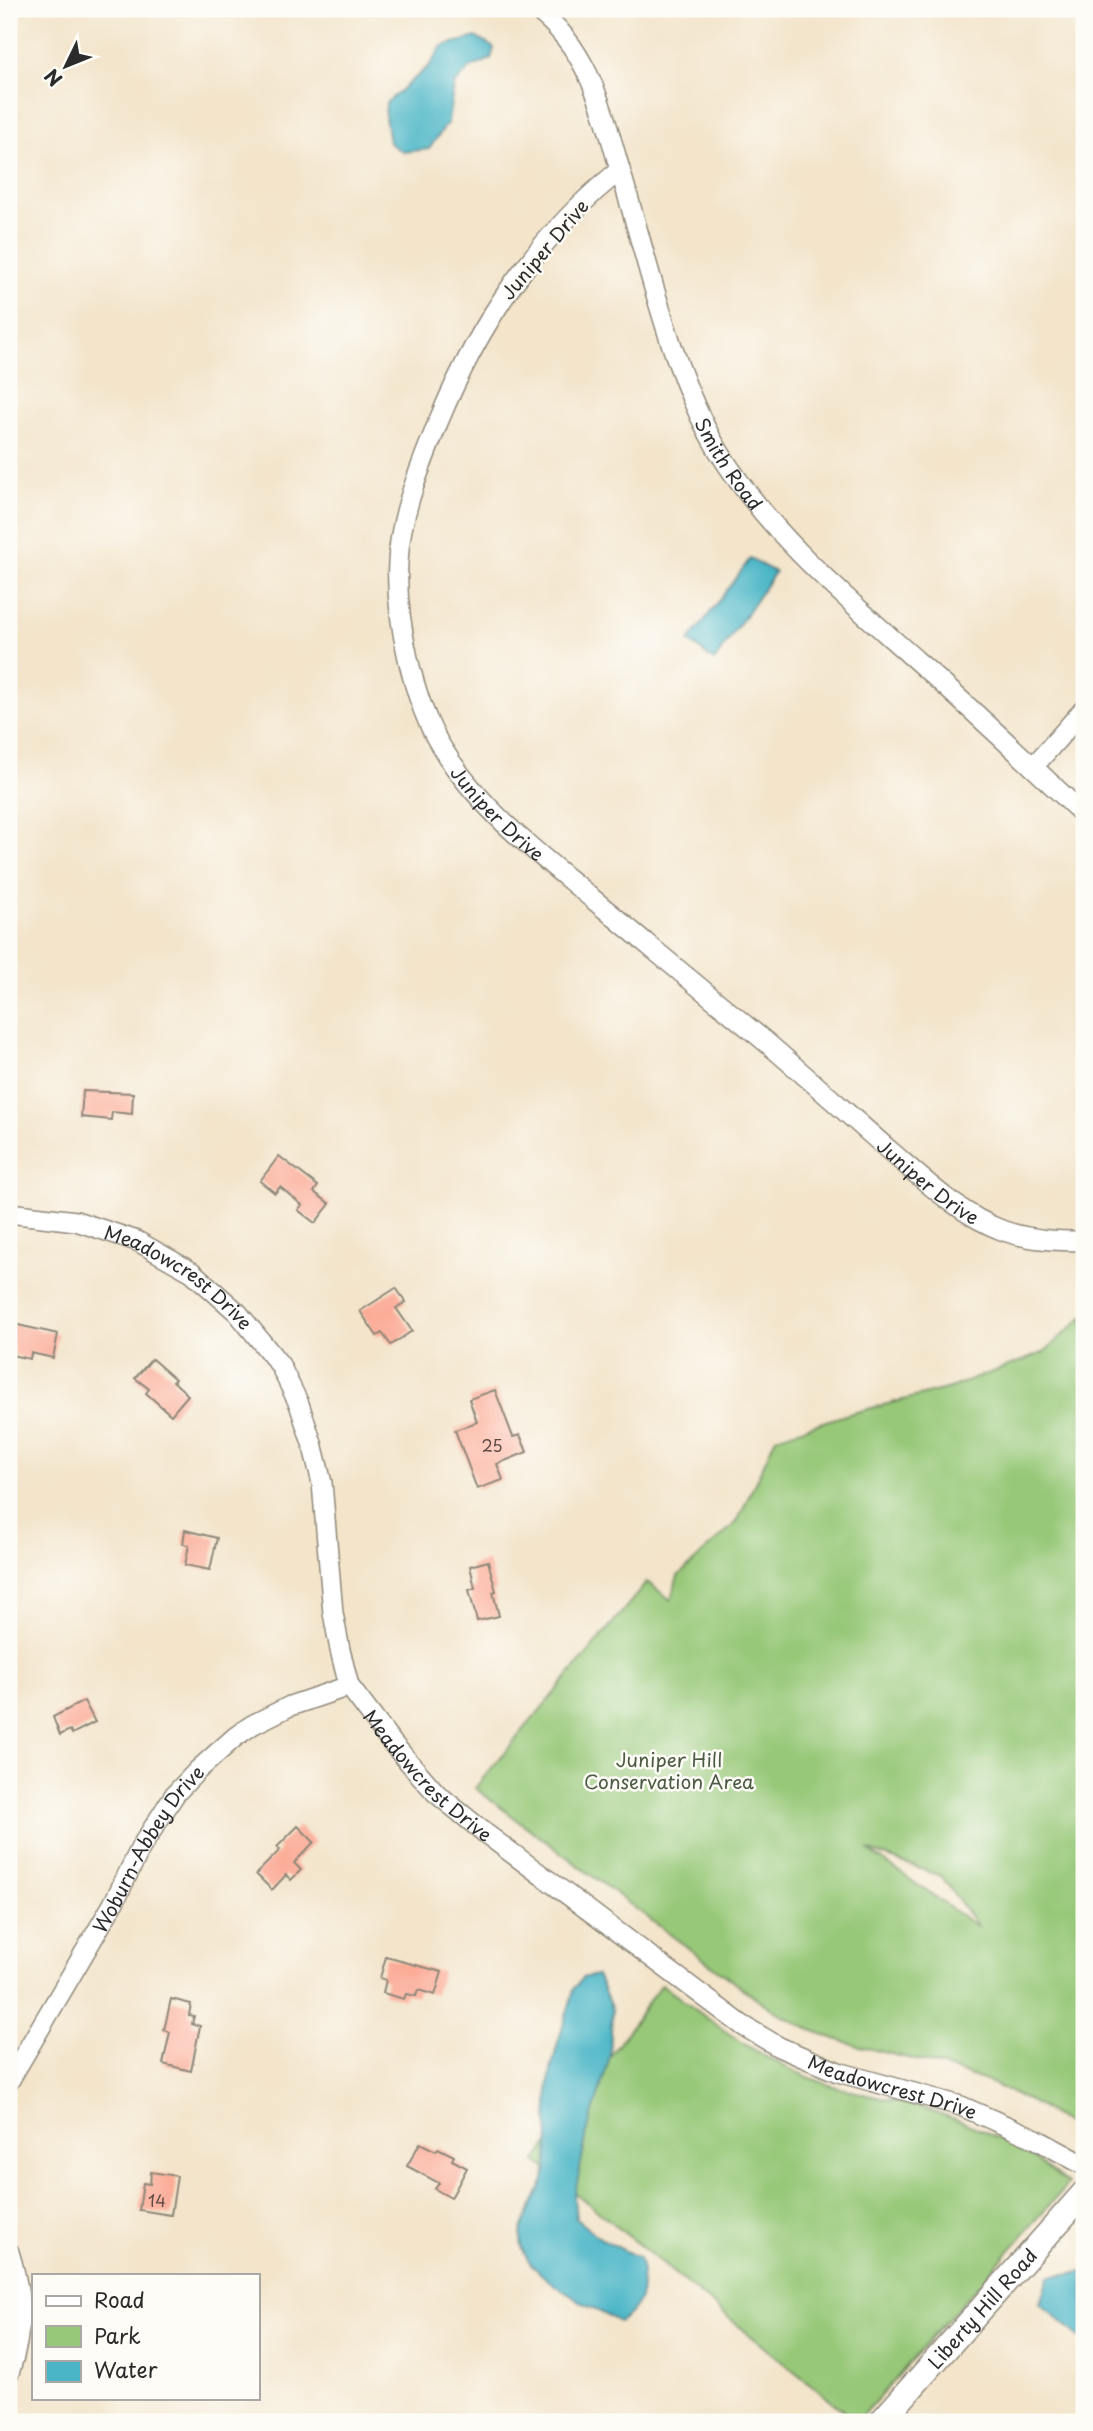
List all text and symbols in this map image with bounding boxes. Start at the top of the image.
north arrow [32,32,102,102]
text: N [37,63,68,93]
street label: Juniper Drive [493,193,595,305]
street label: Smith Road [689,412,770,516]
street label: Juniper Drive [444,760,551,867]
street label: Juniper Drive [871,1132,985,1231]
street label: Meadowcrest Drive [101,1217,260,1335]
house number: 25 [481,1433,503,1457]
street label: Meadowcrest Drive [357,1703,498,1848]
park label: Juniper Hill Conservation Area [584,1745,754,1795]
street label: Woburn-Abbey Drive [85,1758,210,1938]
street label: Meadowcrest Drive [804,2047,982,2126]
house number: 14 [148,2188,166,2212]
street label: Liberty Hill Road [921,2242,1043,2375]
legend [32,2274,259,2400]
text: Road [94,2283,145,2315]
text: Park [94,2319,141,2351]
text: Water [94,2353,158,2385]

